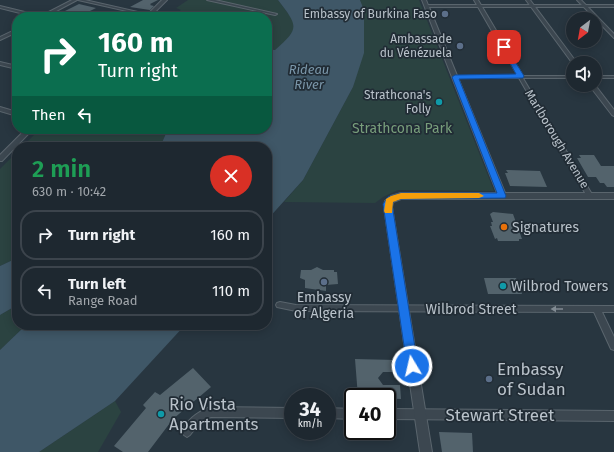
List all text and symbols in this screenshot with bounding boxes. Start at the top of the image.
place label: Embassy of Burkina Faso [303,7,437,21]
marker: Embassy of Burkina Faso [440,9,450,19]
north arrow [566,12,602,48]
map controls [566,12,602,92]
text: 160 m [98,26,173,59]
icon: right [32,28,84,80]
pin [487,30,521,64]
place label: Ambassade du Vénézuela [380,32,452,60]
icon: arrive [493,36,515,58]
marker: Ambassade du Vénézuela [455,41,465,51]
button: sound [566,56,602,92]
text: Turn right [98,60,178,82]
water label: Rideau River [289,62,329,92]
street label: Marlborough Avenue [522,87,592,191]
place label: Strathcona's Folly [364,88,431,116]
marker: Strathcona's Folly [434,97,444,107]
icon: left [74,104,96,126]
text: Then [32,106,66,124]
park label: Strathcona Park [352,120,453,137]
text: 2 min [32,155,91,183]
button: close [210,155,252,197]
text: 630 m · 10:42 [32,184,106,199]
place label: Signatures [512,219,579,236]
marker: Signatures [499,222,509,232]
icon: right [34,224,56,246]
text: Turn right [68,226,135,244]
text: 160 m [210,226,250,244]
text: Turn left [68,275,126,293]
marker: Embassy of Algeria [319,277,329,287]
place label: Wilbrod Towers [511,278,609,295]
icon: left [34,280,56,302]
marker: Wilbrod Towers [498,281,508,291]
text: 110 m [212,282,250,300]
place label: Embassy of Algeria [294,289,354,322]
text: Range Road [68,293,138,308]
street label: Wilbrod Street [425,301,518,318]
one-way arrow [550,306,563,312]
position arrow [391,345,433,387]
place label: Embassy of Sudan [497,359,566,400]
marker: Embassy of Sudan [484,374,494,384]
speed limit sign: 40 [344,388,396,440]
place label: Rio Vista Apartments [169,394,259,435]
text: 34 [299,397,321,421]
street label: Stewart Street [446,405,555,426]
marker: Rio Vista Apartments [156,409,166,419]
text: km/h [298,418,322,430]

